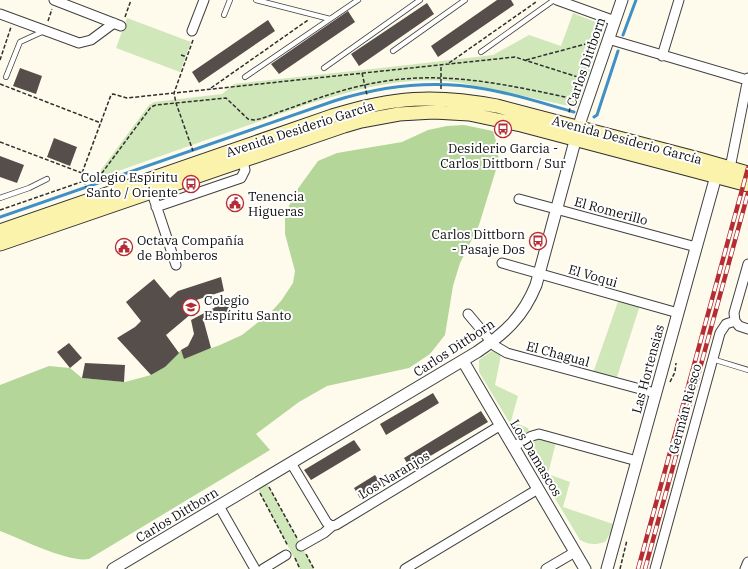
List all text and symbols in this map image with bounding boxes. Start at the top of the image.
street label: Carlos Dittborn [563,15,609,109]
street label: Avenida Desiderio García [224,97,376,161]
street label: Avenida Desiderio García [550,112,704,168]
bus stop icon: Desiderio Garcia - Carlos Dittborn / Sur [493,119,513,139]
place label: Desiderio Garcia - Carlos Dittborn / Sur [440,140,566,172]
place label: Colegio Espiritu Santo / Oriente [81,169,178,201]
bus stop icon: Colegio Espiritu Santo / Oriente [181,174,201,194]
place label: Tenencia Higueras [248,188,304,220]
public building icon: Tenencia Higueras [225,193,245,213]
street label: El Romerillo [572,193,650,229]
place label: Carlos Dittborn - Pasaje Dos [432,226,525,258]
bus stop icon: Carlos Dittborn - Pasaje Dos [528,231,548,251]
place label: Octava Compañía de Bomberos [137,232,244,264]
public building icon: Octava Compañía de Bomberos [114,237,134,257]
street label: El Voqui [566,261,620,291]
place label: Colegio Espíritu Santo [204,292,291,324]
school or university icon: Colegio Espíritu Santo [181,297,201,317]
street label: Carlos Dittborn [410,315,498,381]
street label: Las Hortensias [628,323,668,415]
street label: El Chagual [524,337,592,371]
street label: Germán Riesco [665,362,705,456]
street label: Los Damascos [506,416,566,500]
street label: Los Naranjos [355,447,433,503]
street label: Carlos Dittborn [133,484,221,546]

